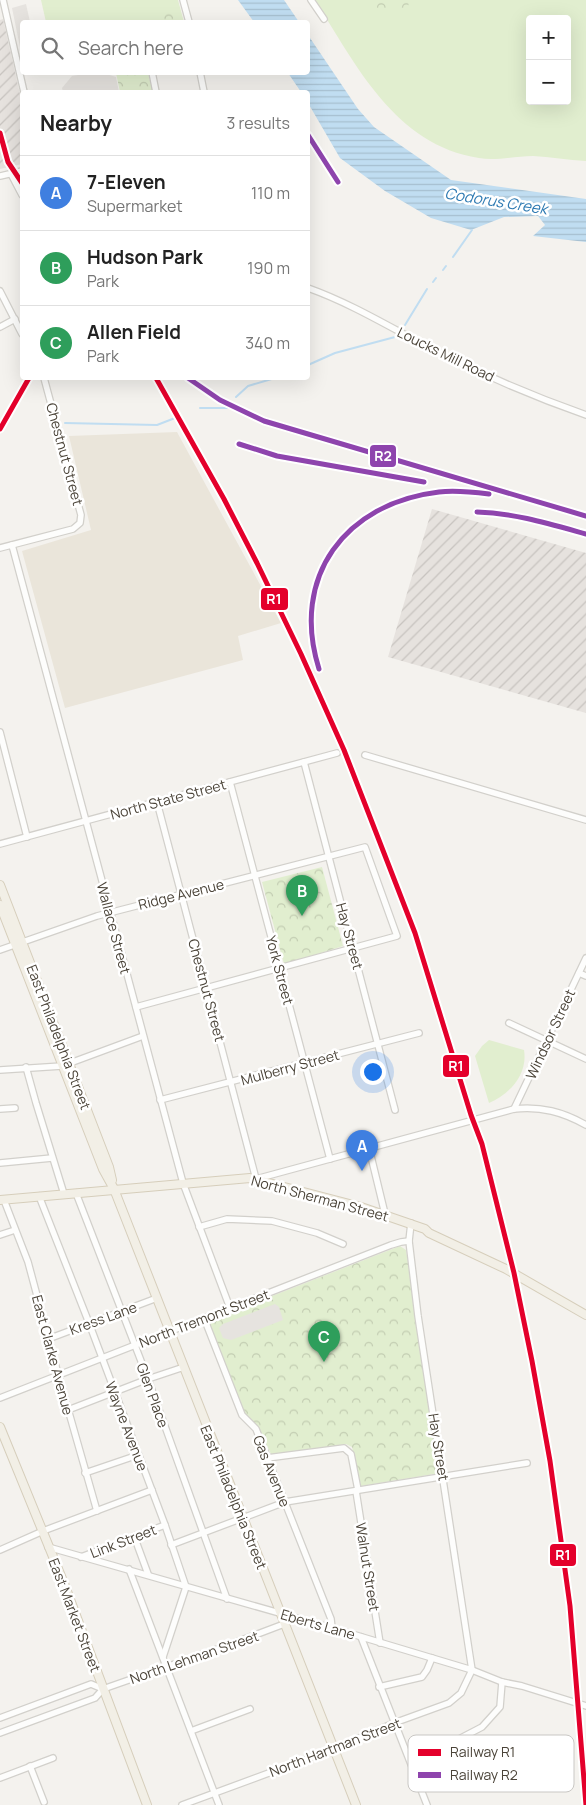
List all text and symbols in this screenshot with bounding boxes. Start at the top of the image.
map controls [526,15,571,105]
button: + [526,15,571,60]
search box [20,20,310,75]
icon: search [38,34,66,62]
text: Search here [78,35,184,61]
button: − [526,60,571,105]
text: Nearby [40,109,112,137]
text: 3 results [227,112,290,134]
text: 7-Eleven [87,169,166,195]
text: A [51,182,61,204]
text: 110 m [251,182,290,204]
water label: Codorus Creek [443,183,551,220]
text: Supermarket [87,195,183,217]
text: Hudson Park [87,244,203,270]
text: B [51,257,61,279]
text: 190 m [247,257,290,279]
text: Park [87,270,119,292]
text: Allen Field [87,319,181,345]
street label: Loucks Mill Road [394,322,498,386]
text: C [50,332,62,354]
text: 340 m [245,332,290,354]
text: Park [87,345,119,367]
street label: Chestnut Street [42,401,88,508]
line badge: R2 [369,444,397,468]
text: R2 [374,446,392,465]
line badge: R1 [260,587,289,611]
text: R1 [266,589,282,608]
street label: North State Street [108,774,228,824]
street label: Ridge Avenue [136,874,226,914]
pin: B [286,875,318,916]
street label: Wallace Street [93,880,135,976]
street label: Hay Street [332,901,368,972]
street label: York Street [262,933,298,1007]
street label: Chestnut Street [184,937,230,1044]
street label: East Philadelphia Street [23,962,96,1113]
street label: Windsor Street [521,986,579,1082]
street label: Mulberry Street [239,1045,342,1089]
line badge: R1 [442,1054,470,1078]
text: R1 [448,1056,464,1075]
your location [360,1059,386,1085]
pin: A [346,1130,378,1171]
street label: North Sherman Street [249,1170,391,1226]
street label: North Tremont Street [136,1284,272,1352]
street label: East Clarke Avenue [28,1293,78,1417]
street label: Kress Lane [67,1297,139,1339]
pin: C [308,1321,340,1362]
street label: Glen Place [133,1360,173,1430]
street label: Wayne Avenue [101,1379,153,1473]
street label: Hay Street [424,1412,454,1483]
street label: East Philadelphia Street [196,1422,272,1572]
street label: Gas Avenue [249,1432,295,1510]
street label: Link Street [87,1520,159,1562]
street label: Walnut Street [352,1521,384,1613]
line badge: R1 [549,1543,577,1567]
text: R1 [555,1545,571,1564]
street label: East Market Street [45,1555,106,1675]
street label: Eberts Lane [279,1604,357,1644]
street label: North Lehman Street [127,1626,261,1688]
street label: North Hartman Street [266,1713,404,1781]
legend [408,1735,574,1792]
text: Railway R1 [450,1742,515,1761]
text: Railway R2 [450,1765,518,1784]

